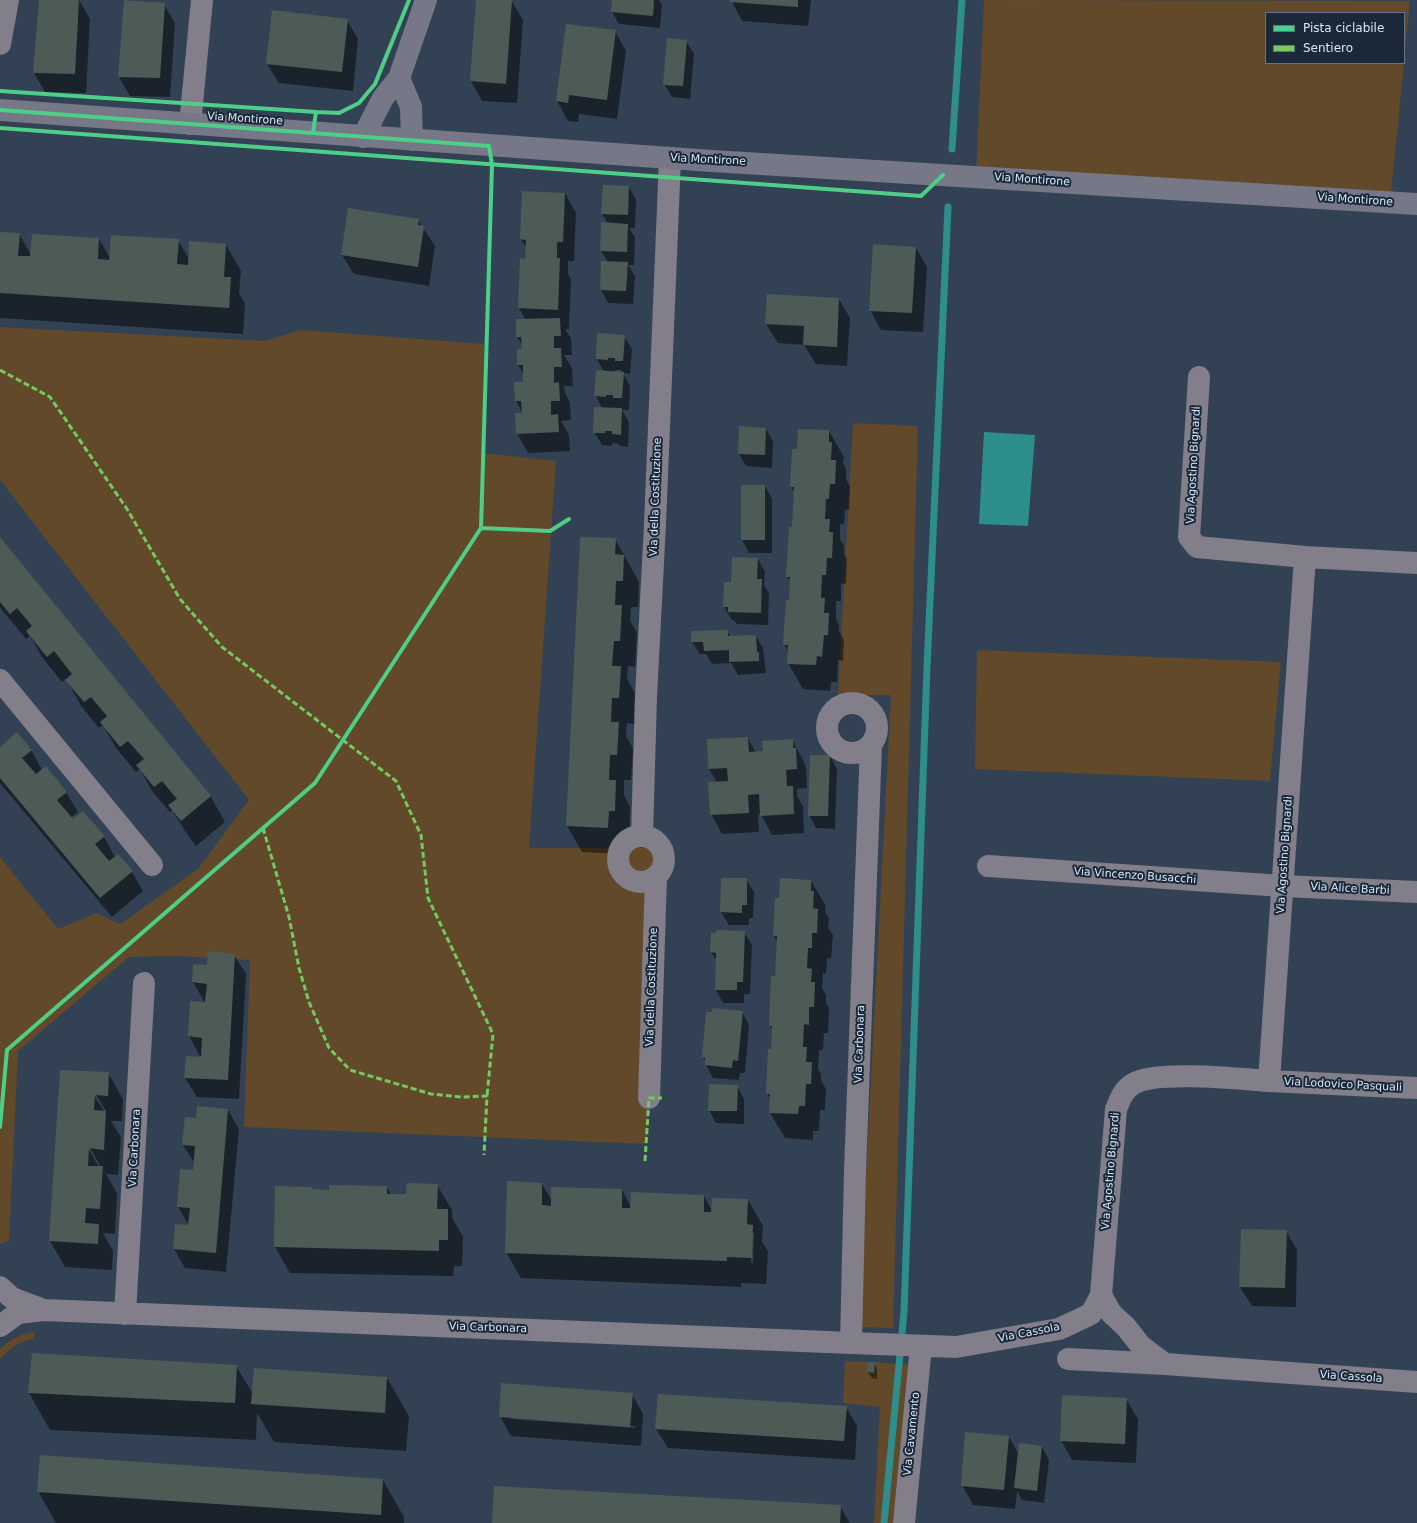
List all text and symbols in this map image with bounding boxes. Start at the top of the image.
legend [1265,12,1405,64]
text: Pista ciclabile [1303,21,1384,35]
text: Sentiero [1303,41,1353,55]
street label: Via Montirone [207,110,283,128]
street label: Via Montirone [670,151,746,169]
street label: Via Montirone [994,171,1070,189]
street label: Via Montirone [1317,191,1393,209]
street label: Via Agostino Bignardi [1184,406,1204,524]
street label: Via della Costituzione [647,437,665,557]
street label: Via Agostino Bignardi [1274,796,1296,914]
street label: Via Vincenzo Busacchi [1073,865,1197,887]
street label: Via Alice Barbi [1310,880,1390,898]
street label: Via della Costituzione [643,927,661,1047]
street label: Via Carbonara [852,1005,868,1083]
street label: Via Lodovico Pasquali [1284,1075,1402,1095]
street label: Via Carbonara [126,1109,144,1187]
street label: Via Agostino Bignardi [1099,1112,1123,1230]
street label: Via Carbonara [449,1320,527,1336]
street label: Via Cassola [997,1321,1061,1345]
street label: Via Cassola [1319,1368,1383,1386]
street label: Via Cavamento [901,1392,923,1476]

